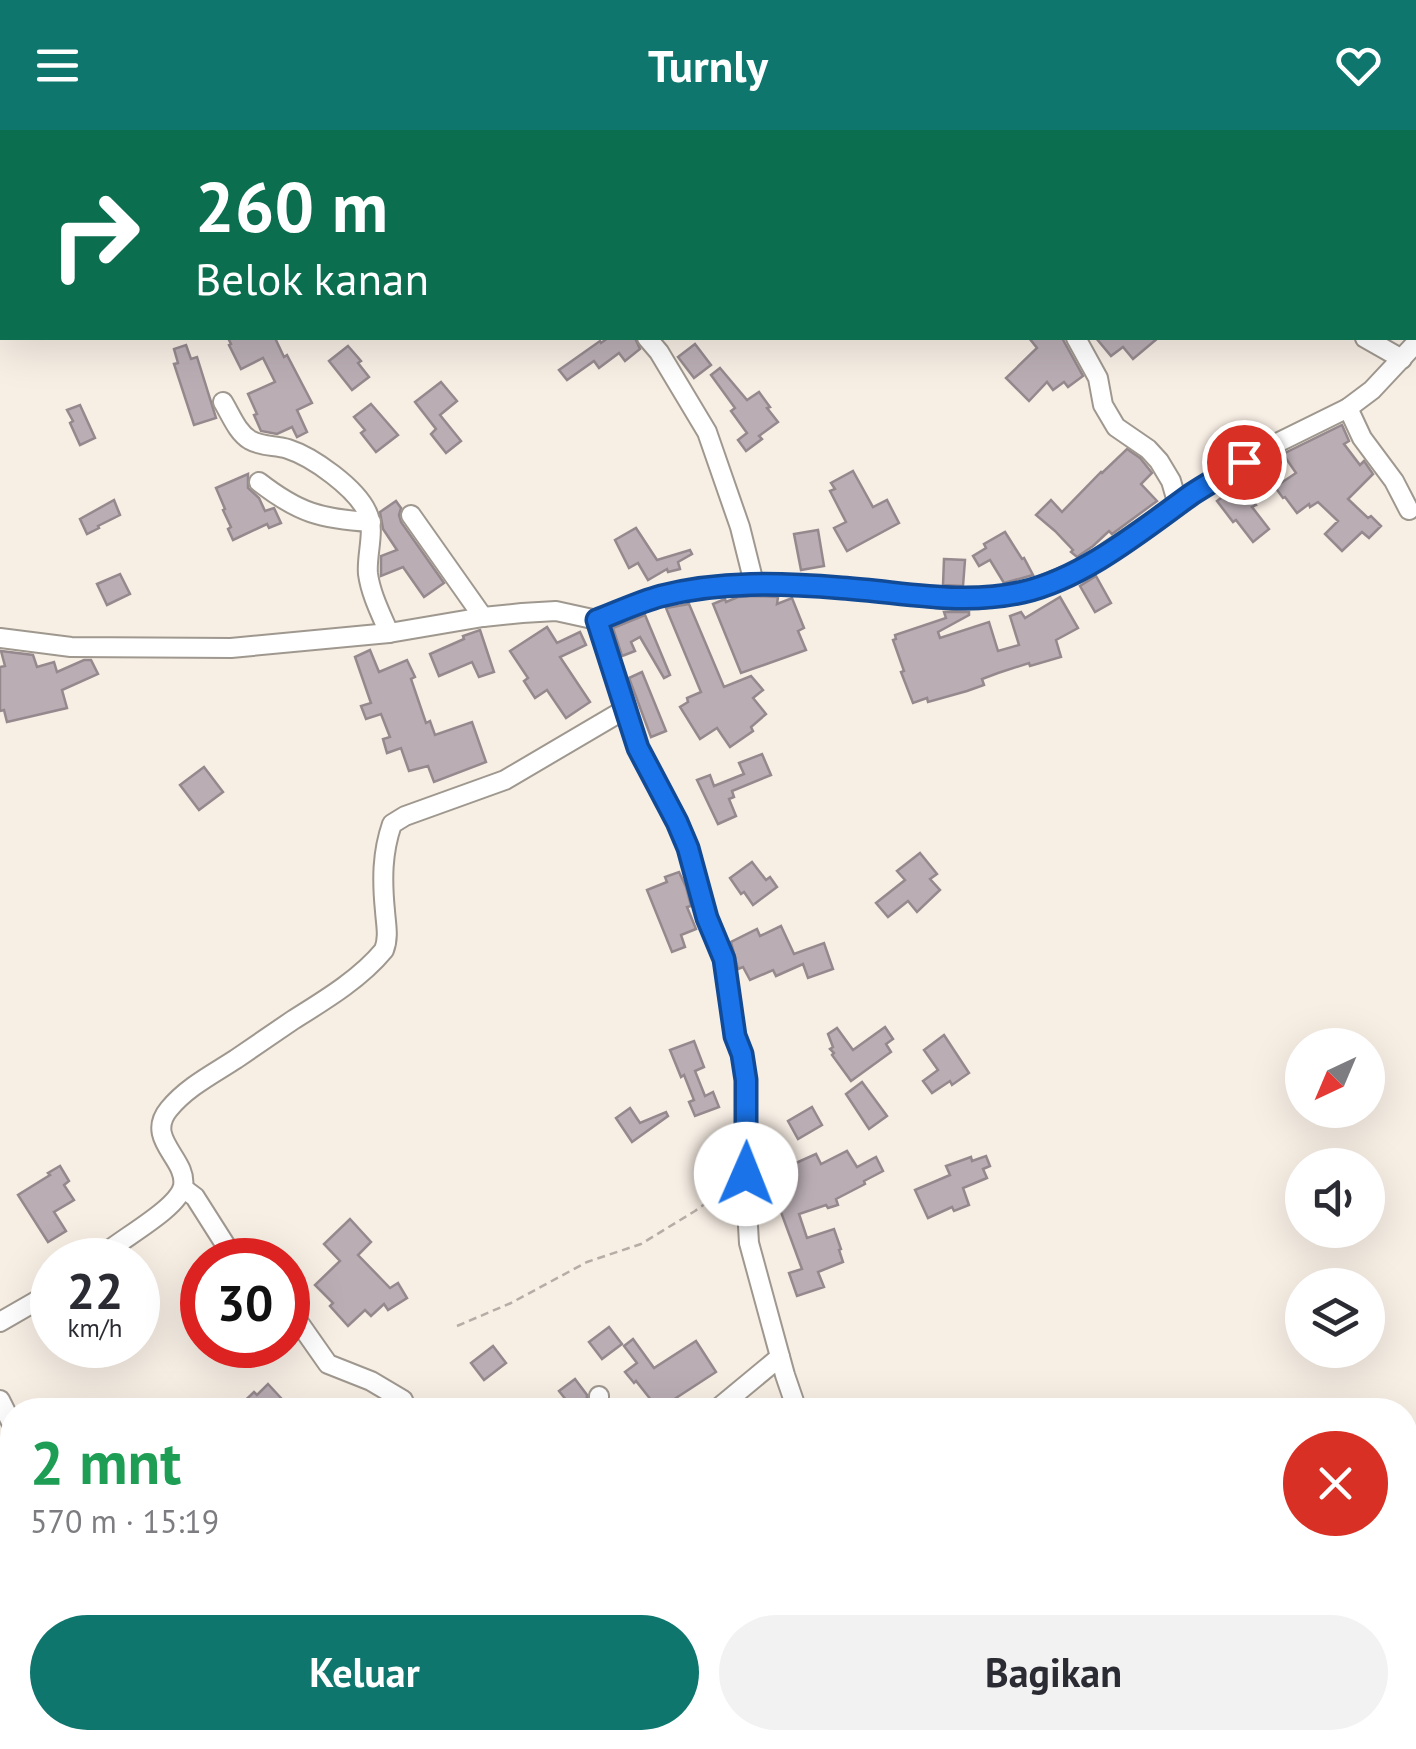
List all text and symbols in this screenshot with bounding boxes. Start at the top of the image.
text: Turnly [648,36,768,94]
icon: menu [30,38,85,93]
icon: heart [1331,38,1386,93]
text: 260 m [195,161,388,251]
icon: right [30,170,160,300]
text: Belok kanan [195,249,429,307]
pin [1202,420,1287,505]
icon: arrive [1217,435,1272,490]
north arrow [1285,1028,1385,1128]
map controls [1285,1028,1385,1368]
position arrow [694,1122,798,1226]
button: sound [1285,1148,1385,1248]
speed limit sign: 30 [180,1238,310,1368]
text: 22 [67,1258,123,1323]
button: layers [1285,1268,1385,1368]
text: km/h [68,1312,122,1344]
text: 2 mnt [30,1423,181,1501]
button: close [1283,1431,1388,1536]
text: 570 m · 15:19 [30,1500,219,1542]
button: Keluar [30,1615,699,1730]
button: Bagikan [719,1615,1388,1730]

